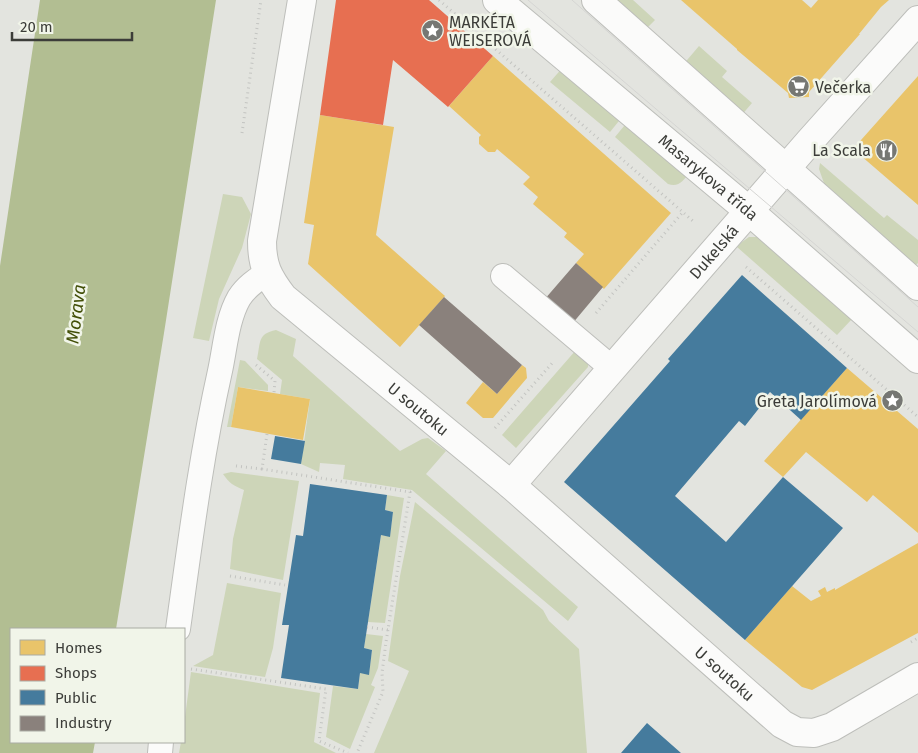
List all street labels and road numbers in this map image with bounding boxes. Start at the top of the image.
street label: Masarykova třída [655,131,762,225]
street label: Dukelská [685,221,743,283]
street label: U soutoku [384,378,452,440]
street label: U soutoku [691,643,758,705]

